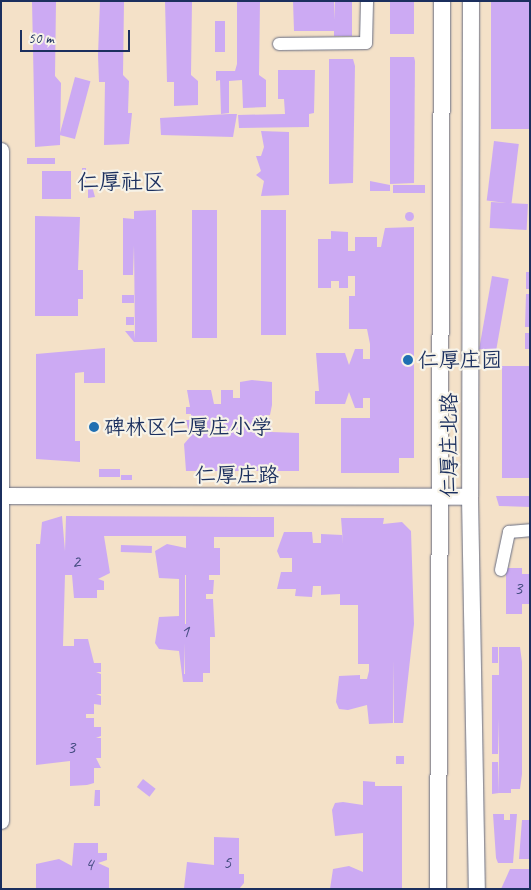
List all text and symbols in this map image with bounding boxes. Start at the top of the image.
scale bar [22,20,132,52]
text: 50 m [28,29,54,48]
district label: 仁厚社区 [77,170,165,196]
place label: 仁厚庄园 [418,347,502,373]
marker: 仁厚庄园 [402,354,414,366]
street label: 仁厚庄北路 [436,393,462,497]
place label: 碑林区仁厚庄小学 [104,414,272,440]
marker: 碑林区仁厚庄小学 [88,421,100,433]
street label: 仁厚庄路 [195,462,279,488]
house number: 2 [72,551,80,573]
house number: 3 [514,578,522,600]
house number: 1 [181,621,189,643]
house number: 3 [67,737,75,759]
house number: 5 [223,852,231,874]
house number: 4 [85,854,93,876]

